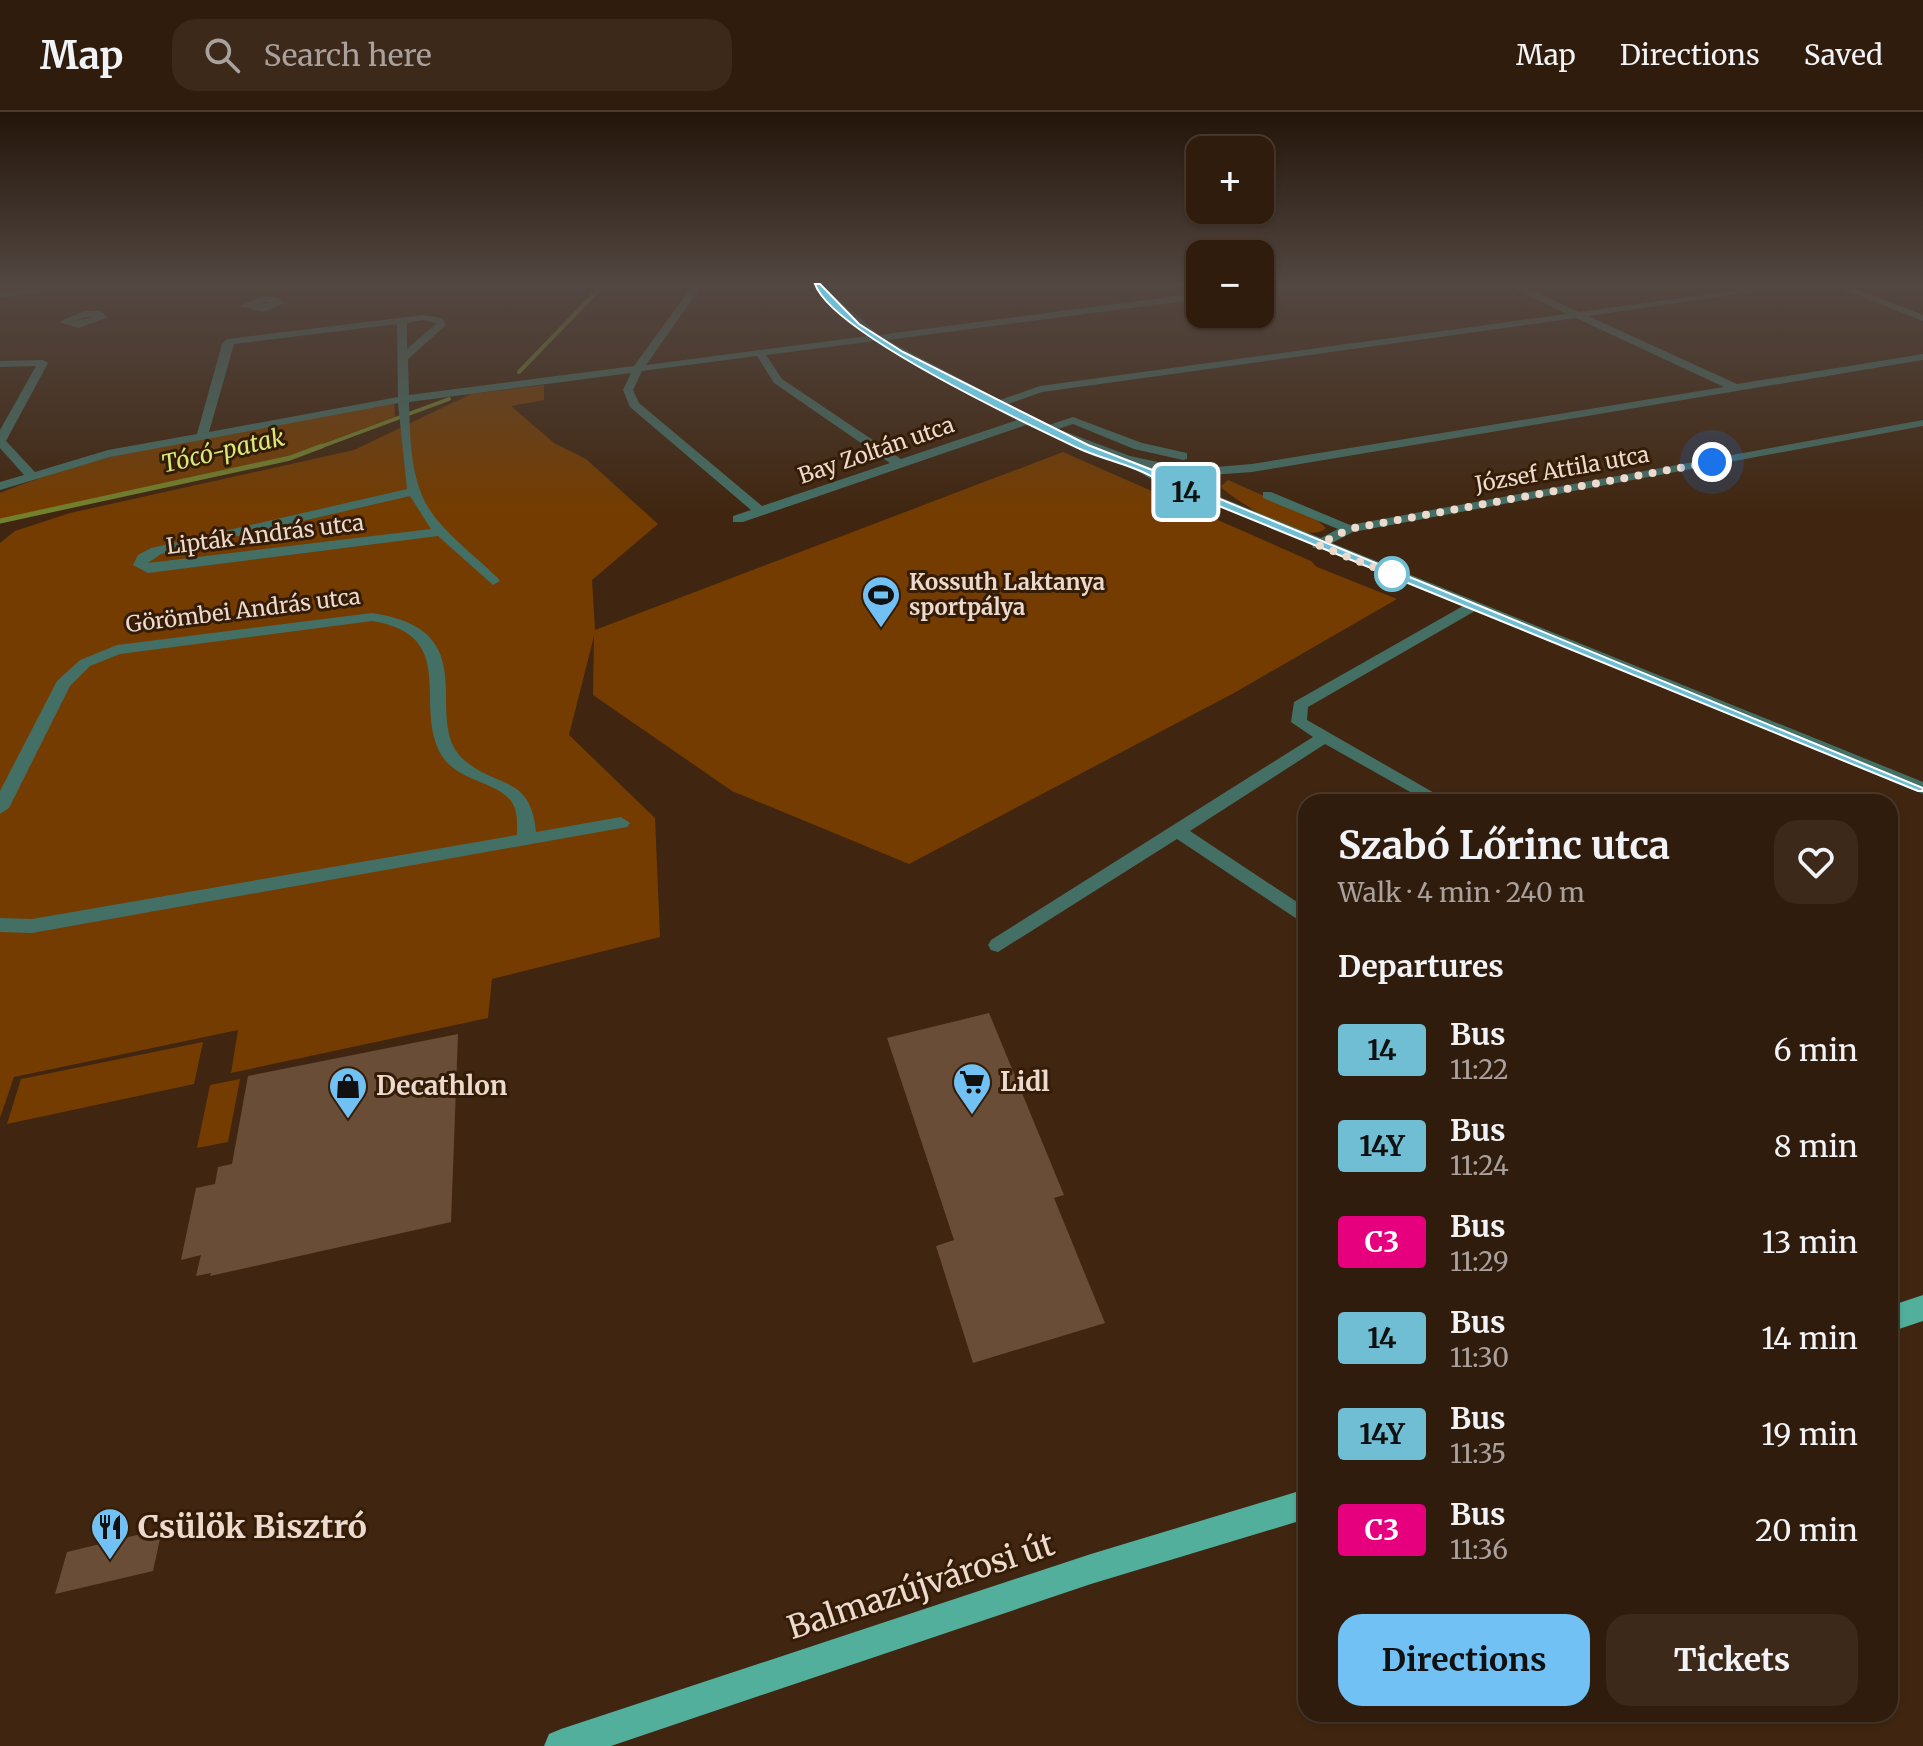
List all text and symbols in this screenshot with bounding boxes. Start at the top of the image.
search box [172,19,732,91]
text: Map [40,32,124,79]
icon: search [200,33,244,77]
text: Search here [264,36,432,74]
text: Map [1516,37,1576,73]
text: Directions [1620,37,1760,73]
text: Saved [1804,37,1883,73]
map controls [1186,136,1274,328]
button: + [1186,136,1274,224]
button: − [1186,240,1274,328]
street label: Bay Zoltán utca [794,410,958,490]
water label: Tócó-patak [158,421,287,480]
street label: József Attila utca [1472,440,1651,498]
your location [1692,442,1732,482]
line badge: 14 [1150,466,1222,518]
text: 14 [1171,474,1201,510]
street label: Lipták András utca [165,508,366,560]
unlabelled marker [1375,557,1409,591]
place label: Kossuth Laktanya sportpálya [909,568,1105,621]
sports icon: Kossuth Laktanya sportpálya [860,574,902,629]
street label: Görömbei András utca [124,582,362,638]
button: heart [1774,820,1858,904]
text: Szabó Lőrinc utca [1338,822,1670,869]
text: Walk · 4 min · 240 m [1338,876,1585,909]
text: Departures [1338,947,1504,985]
text: Bus [1450,1015,1506,1053]
text: 6 min [1773,1031,1858,1069]
text: 14 [1367,1032,1397,1068]
text: 11:22 [1450,1053,1509,1086]
supermarket icon: Lidl [951,1061,993,1116]
shop icon: Decathlon [327,1065,369,1120]
place label: Lidl [1000,1065,1050,1098]
place label: Decathlon [376,1069,508,1102]
text: Bus [1450,1111,1506,1149]
text: 8 min [1774,1127,1858,1165]
text: 14Y [1359,1128,1405,1164]
text: 11:24 [1450,1149,1509,1182]
text: Bus [1450,1207,1506,1245]
text: 13 min [1762,1223,1858,1261]
text: C3 [1365,1224,1399,1260]
text: 11:29 [1450,1245,1509,1278]
text: Bus [1450,1303,1506,1341]
text: 14 min [1761,1319,1858,1357]
text: 14 [1367,1320,1397,1356]
text: 11:30 [1450,1341,1509,1374]
text: Bus [1450,1399,1506,1437]
text: 19 min [1761,1415,1858,1453]
text: 14Y [1359,1416,1405,1452]
text: 11:35 [1450,1437,1506,1470]
text: Bus [1450,1495,1506,1533]
restaurant icon: Csülök Bisztró [89,1506,131,1561]
place label: Csülök Bisztró [138,1507,367,1547]
text: 20 min [1755,1511,1858,1549]
text: C3 [1365,1512,1399,1548]
street label: Balmazújvárosi út [783,1524,1060,1648]
text: 11:36 [1450,1533,1508,1566]
button: Directions [1338,1614,1590,1706]
button: Tickets [1606,1614,1858,1706]

